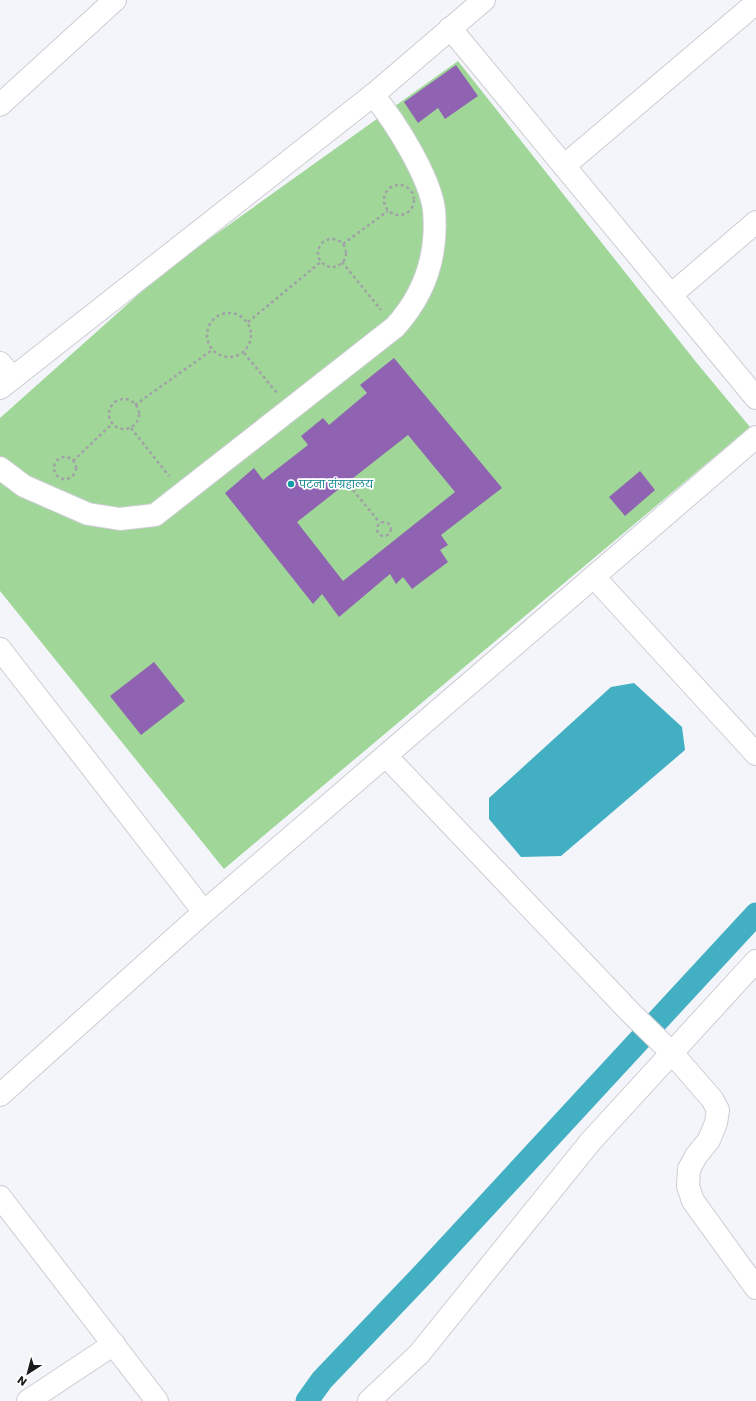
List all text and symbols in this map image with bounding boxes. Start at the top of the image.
place label: पटना संग्रहालय [298,476,374,492]
marker: पटना संग्रहालय [286,479,296,489]
north arrow [8,1353,48,1393]
text: N [14,1372,30,1390]

